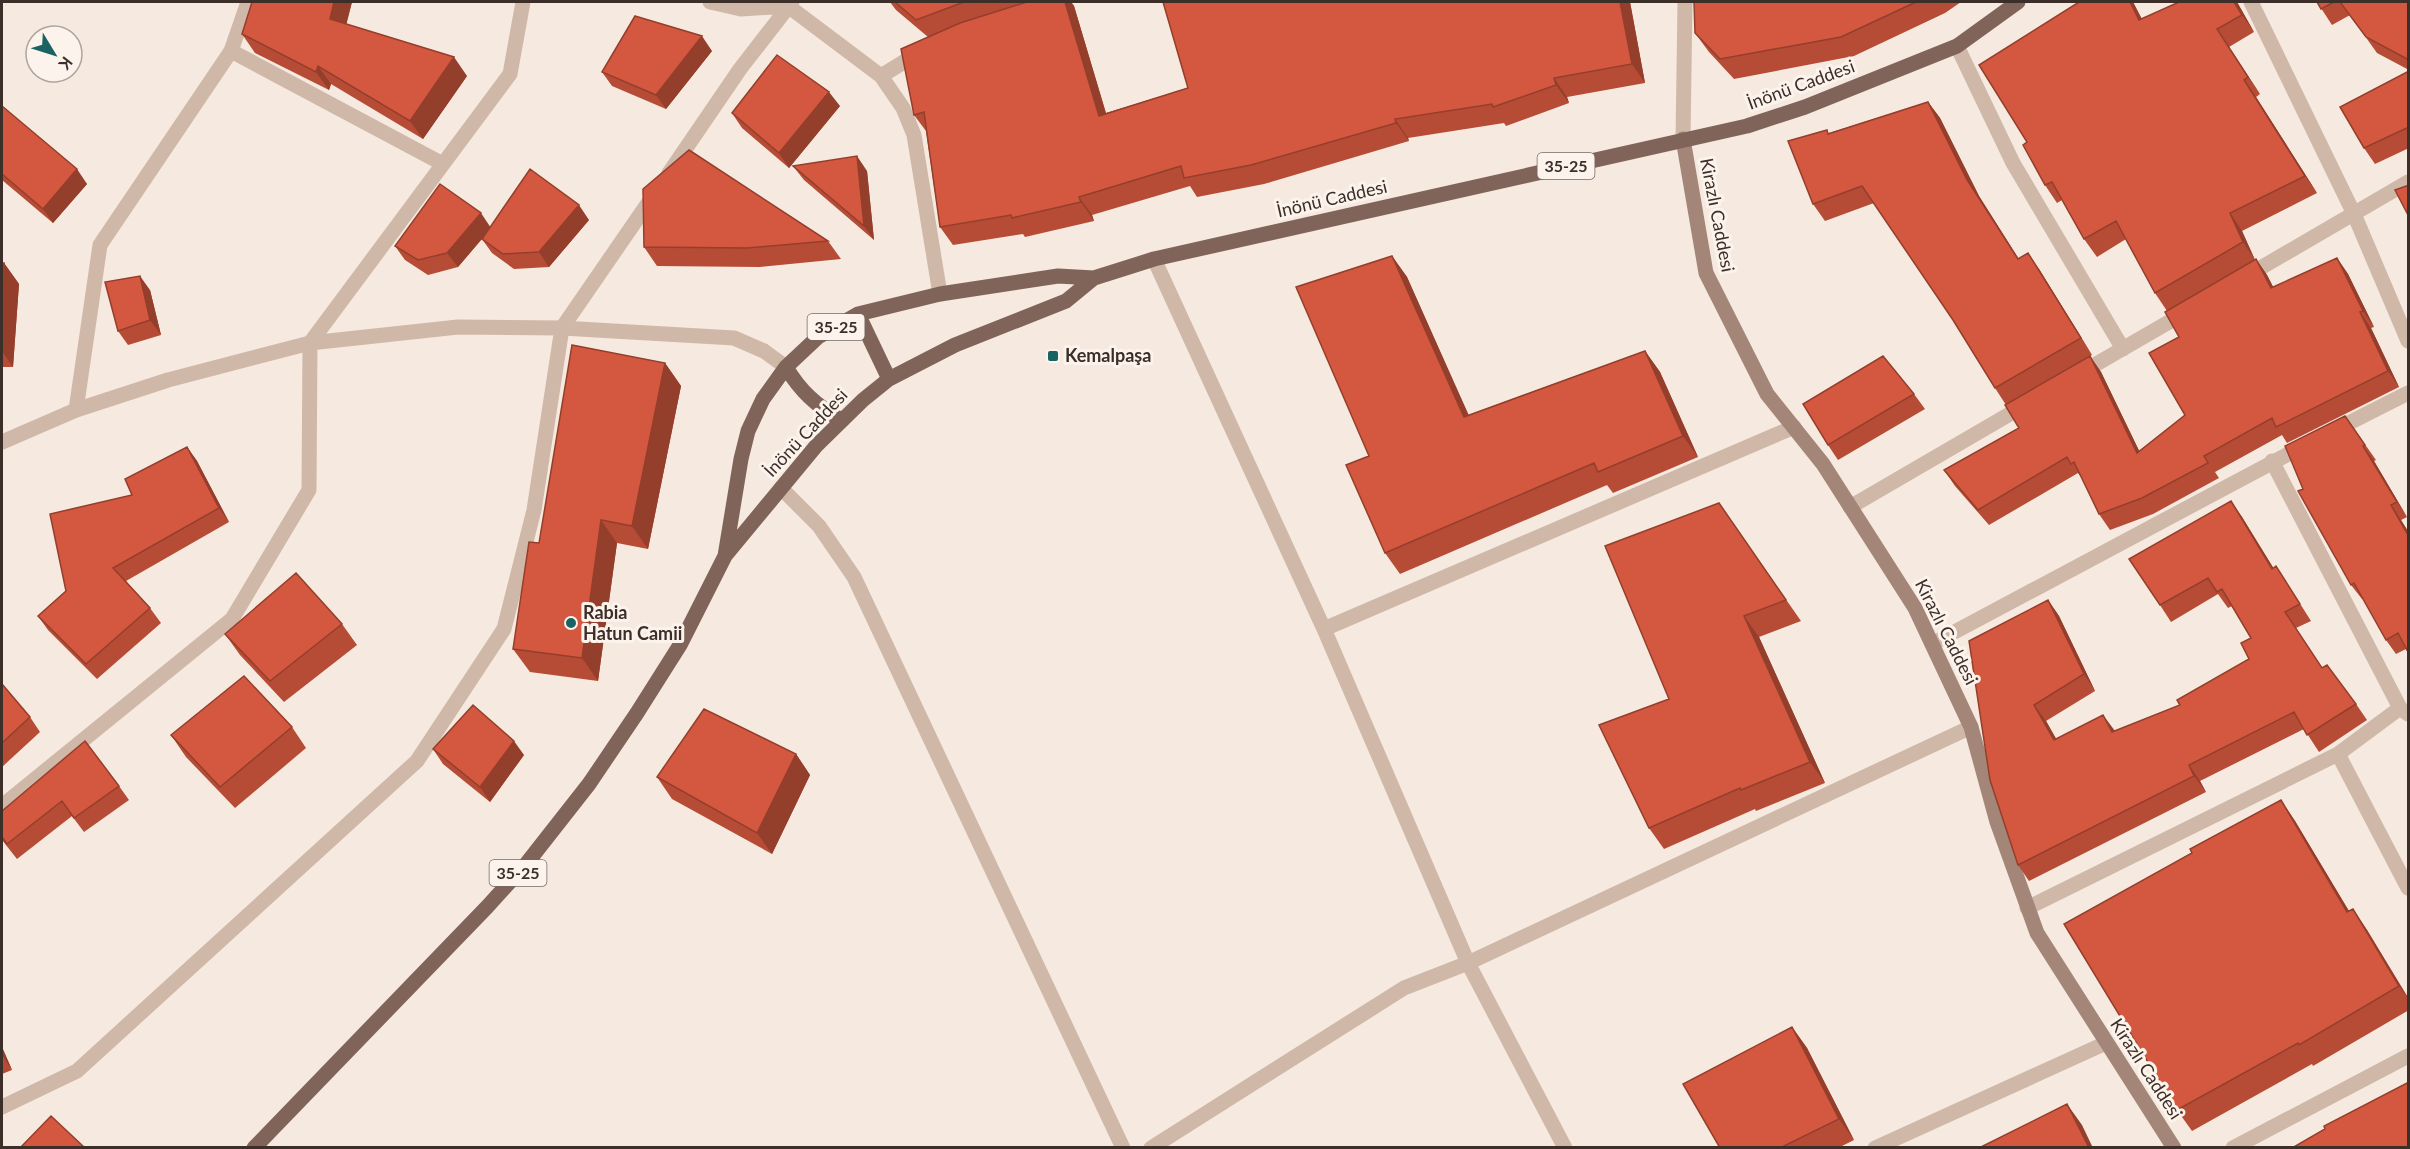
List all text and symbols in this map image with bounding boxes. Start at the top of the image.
north arrow [24,24,84,84]
text: K [55,53,77,75]
street label: İnönü Caddesi [1744,54,1857,114]
road number: 35-25 [1538,153,1594,179]
street label: Kirazlı Caddesi [1696,156,1740,274]
street label: İnönü Caddesi [1274,175,1389,221]
road number: 35-25 [808,314,864,340]
place label: Kemalpaşa [1065,344,1151,366]
marker: Kemalpaşa [1046,349,1060,363]
street label: İnönü Caddesi [759,384,852,481]
street label: Kirazlı Caddesi [1911,575,1983,688]
place label: Rabia Hatun Camii [583,601,682,644]
marker: Rabia Hatun Camii [564,616,578,630]
road number: 35-25 [490,860,546,886]
street label: Kirazlı Caddesi [2106,1014,2188,1123]

